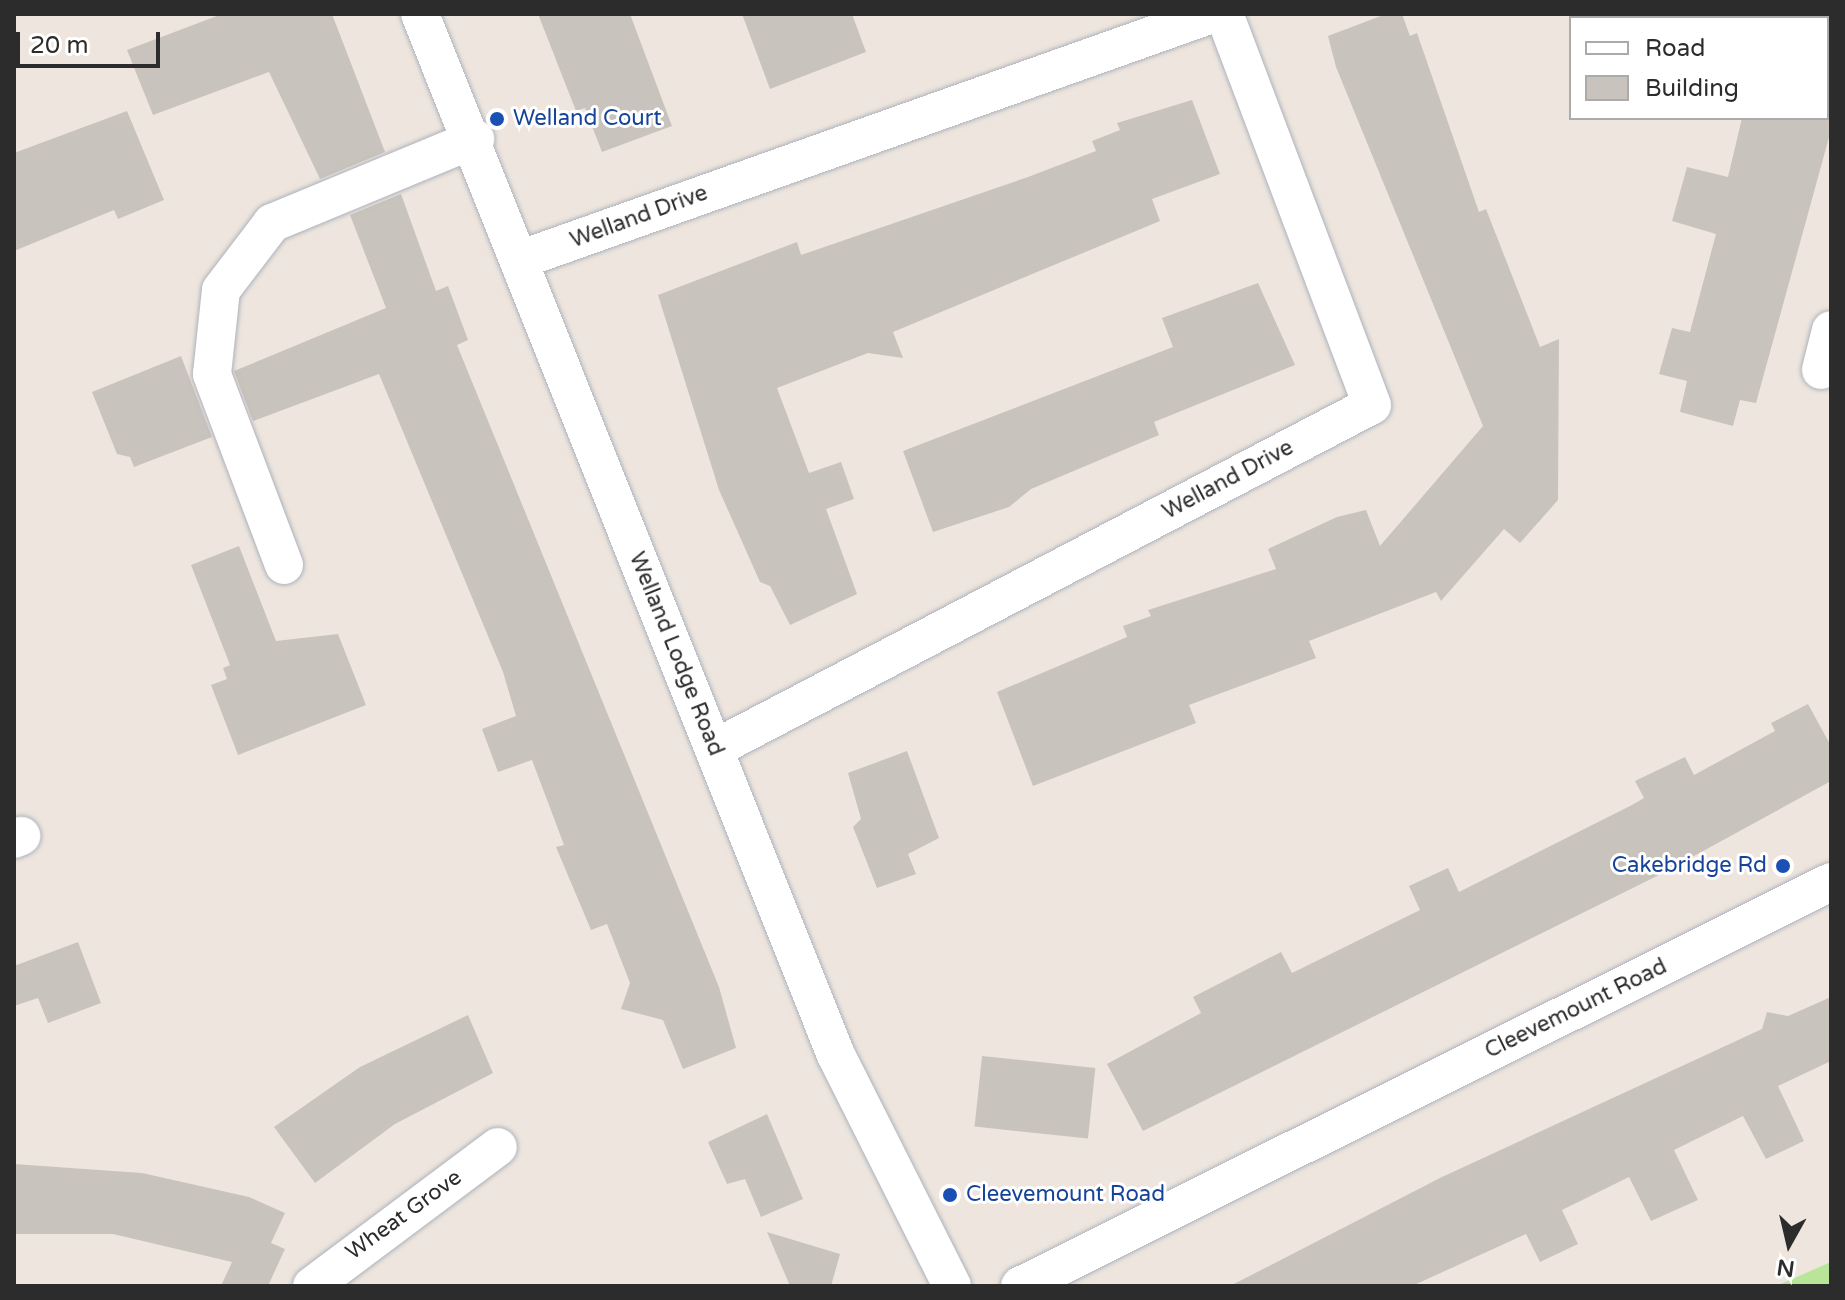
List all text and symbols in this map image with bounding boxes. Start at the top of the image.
scale bar [20,16,164,66]
legend [1569,16,1829,120]
text: 20 m [30,31,88,60]
text: Road [1645,34,1705,63]
text: Building [1645,74,1739,103]
place label: Welland Court [513,106,662,132]
marker: Welland Court [488,110,506,128]
street label: Welland Drive [567,180,711,254]
street label: Welland Drive [1158,434,1298,526]
street label: Welland Lodge Road [623,548,729,760]
place label: Cakebridge Rd [1612,853,1767,879]
marker: Cakebridge Rd [1774,857,1792,875]
street label: Cleevemount Road [1481,954,1671,1064]
street label: Wheat Grove [341,1164,467,1266]
place label: Cleevemount Road [966,1182,1165,1208]
marker: Cleevemount Road [941,1186,959,1204]
north arrow [1749,1204,1829,1284]
text: N [1775,1254,1796,1282]

